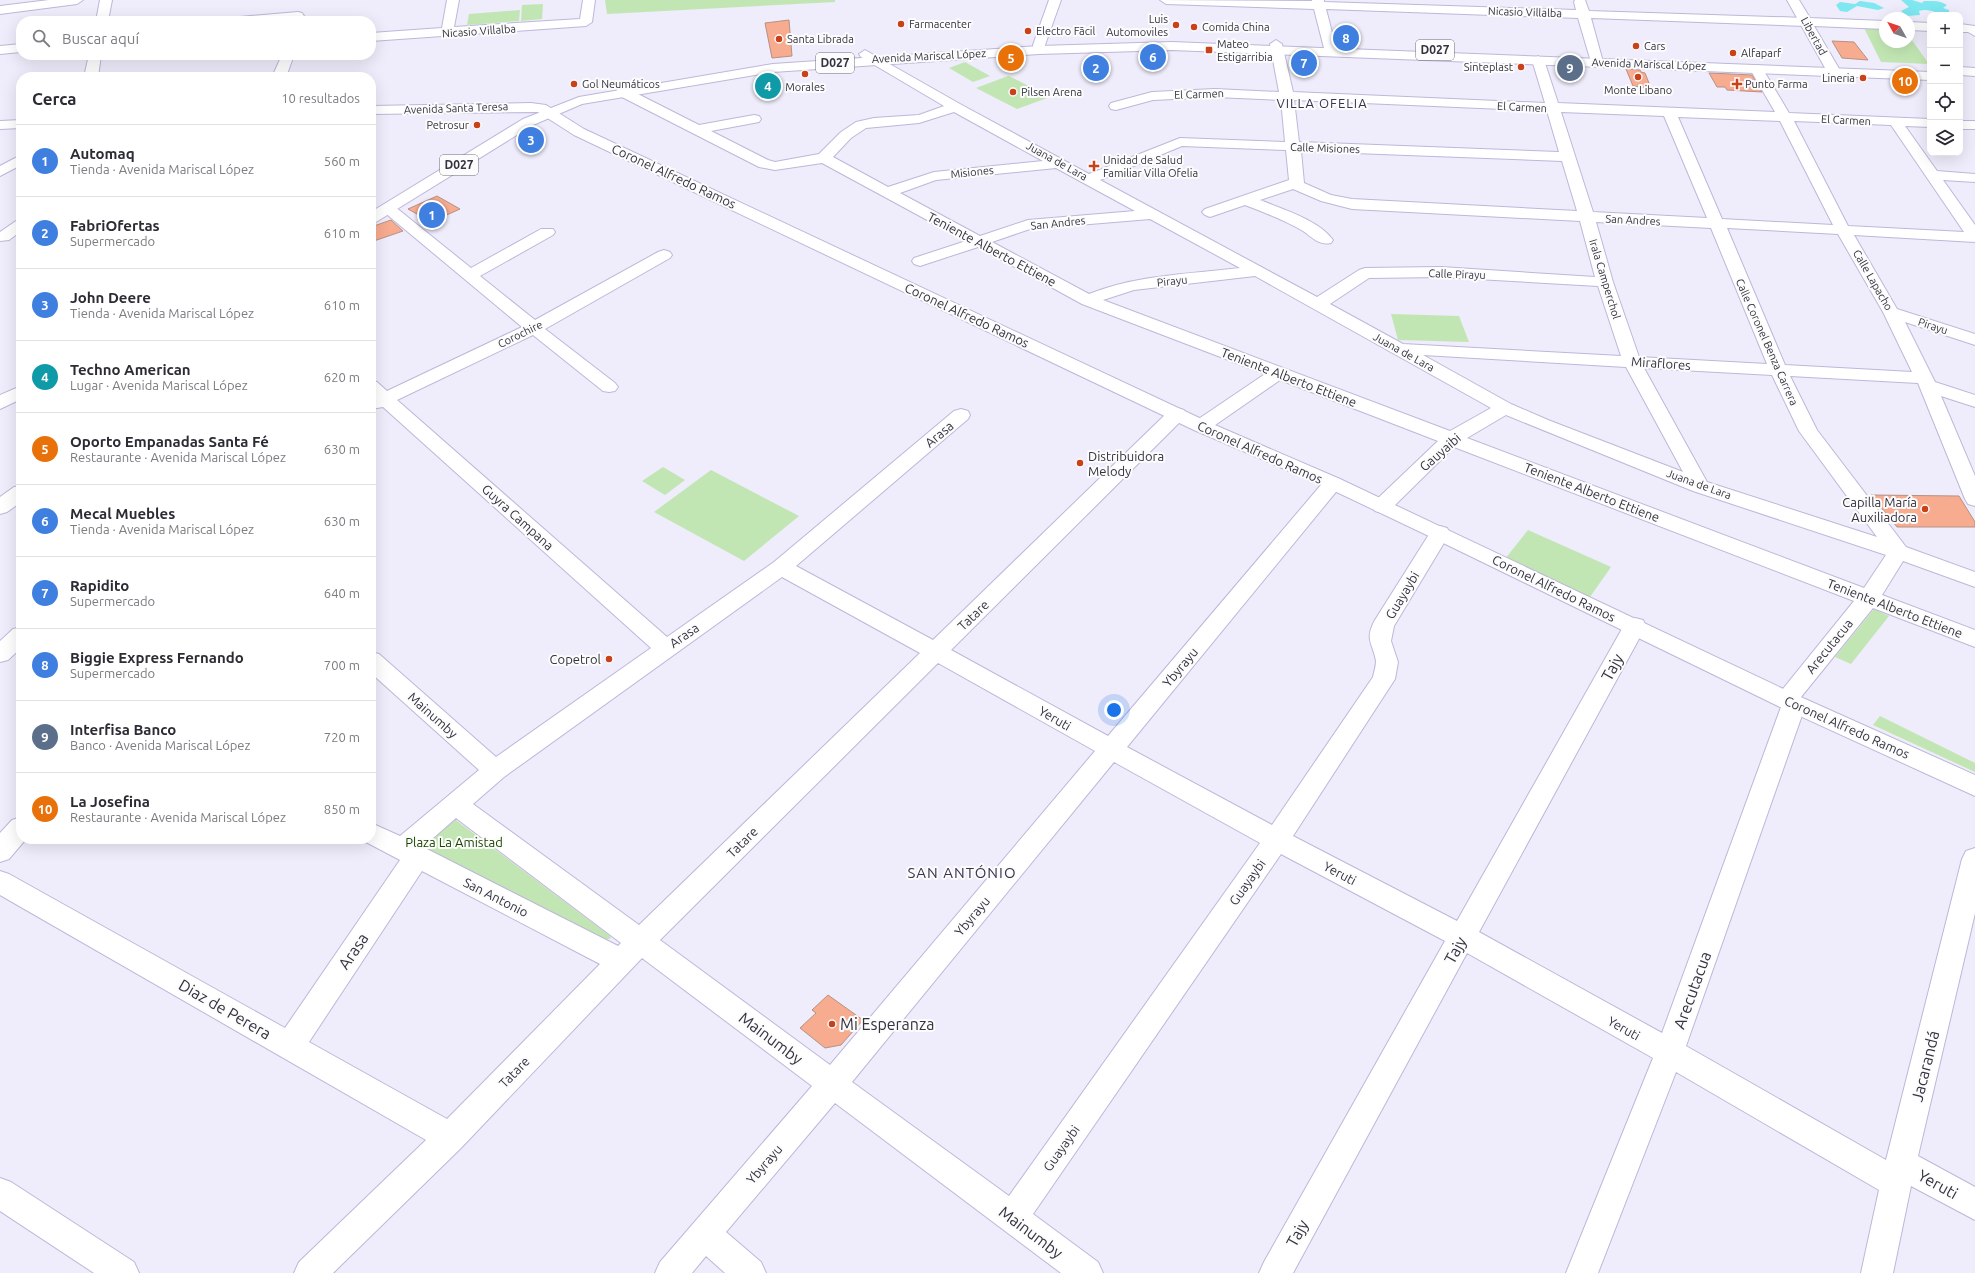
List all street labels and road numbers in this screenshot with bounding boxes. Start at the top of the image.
street label: Nicasio Villalba [1488,5,1562,19]
street label: Libertad [1799,15,1829,57]
street label: Nicasio Villalba [442,22,516,40]
road number: D027 [1416,40,1454,60]
street label: Avenida Mariscal López [871,47,987,65]
road number: D027 [816,53,854,73]
street label: Avenida Mariscal López [1592,56,1706,72]
street label: El Carmen [1174,87,1224,101]
street label: Avenida Santa Teresa [404,100,508,116]
street label: El Carmen [1497,100,1547,114]
street label: El Carmen [1821,113,1871,127]
street label: Juana de Lara [1024,139,1090,183]
street label: Coronel Alfredo Ramos [610,141,739,211]
street label: Calle Misiones [1290,141,1360,155]
road number: D027 [440,155,478,175]
street label: Misiones [950,164,994,180]
street label: Teniente Alberto Ettiene [925,209,1059,289]
street label: San Andres [1605,213,1661,227]
street label: San Andres [1030,214,1086,232]
street label: Irala Camperchol [1587,238,1623,321]
street label: Calle Lapacho [1851,248,1895,312]
street label: Calle Pirayu [1428,267,1486,281]
street label: Pirayu [1156,273,1188,289]
street label: Calle Coronel Benza Carrera [1734,277,1800,407]
street label: Coronel Alfredo Ramos [903,280,1032,350]
street label: Pirayu [1917,316,1949,336]
street label: Corochire [496,318,544,350]
street label: Juana de Lara [1371,330,1437,374]
street label: Teniente Alberto Ettiene [1219,345,1359,409]
street label: Miraflores [1631,354,1692,372]
street label: Arasa [922,418,956,450]
street label: Coronel Alfredo Ramos [1195,418,1325,486]
street label: Gauyaibi [1417,430,1463,474]
street label: Teniente Alberto Ettiene [1522,460,1662,524]
street label: Juana de Lara [1665,467,1733,501]
street label: Guyra Campana [479,481,557,553]
street label: Coronel Alfredo Ramos [1490,552,1618,624]
street label: Guayaybi [1382,569,1422,621]
street label: Teniente Alberto Ettiene [1825,576,1965,640]
street label: Tatare [955,597,991,633]
street label: Arecutacua [1803,616,1855,676]
street label: Arasa [667,620,701,650]
street label: Ybyrayu [1160,645,1200,689]
street label: Tajy [1597,650,1627,684]
street label: Mainumby [406,689,460,741]
street label: Coronel Alfredo Ramos [1782,693,1912,761]
street label: Yeruti [1036,703,1074,733]
street label: Tatare [724,824,760,860]
street label: Guayaybi [1226,856,1268,908]
street label: Yeruti [1321,859,1359,887]
street label: San Antonio [461,875,531,919]
street label: Ybyrayu [952,894,992,938]
street label: Arasa [334,929,372,973]
street label: Tajy [1440,933,1470,967]
street label: Arecutacua [1670,949,1714,1031]
street label: Diaz de Perera [176,975,274,1043]
street label: Mainumby [736,1008,807,1068]
street label: Yeruti [1605,1013,1643,1043]
street label: Jacarandá [1907,1029,1943,1103]
street label: Tatare [496,1054,532,1090]
street label: Guayaybi [1040,1122,1082,1174]
street label: Ybyrayu [743,1142,785,1186]
street label: Yeruti [1915,1166,1961,1202]
street label: Mainumby [996,1202,1067,1262]
street label: Tajy [1282,1216,1312,1250]

